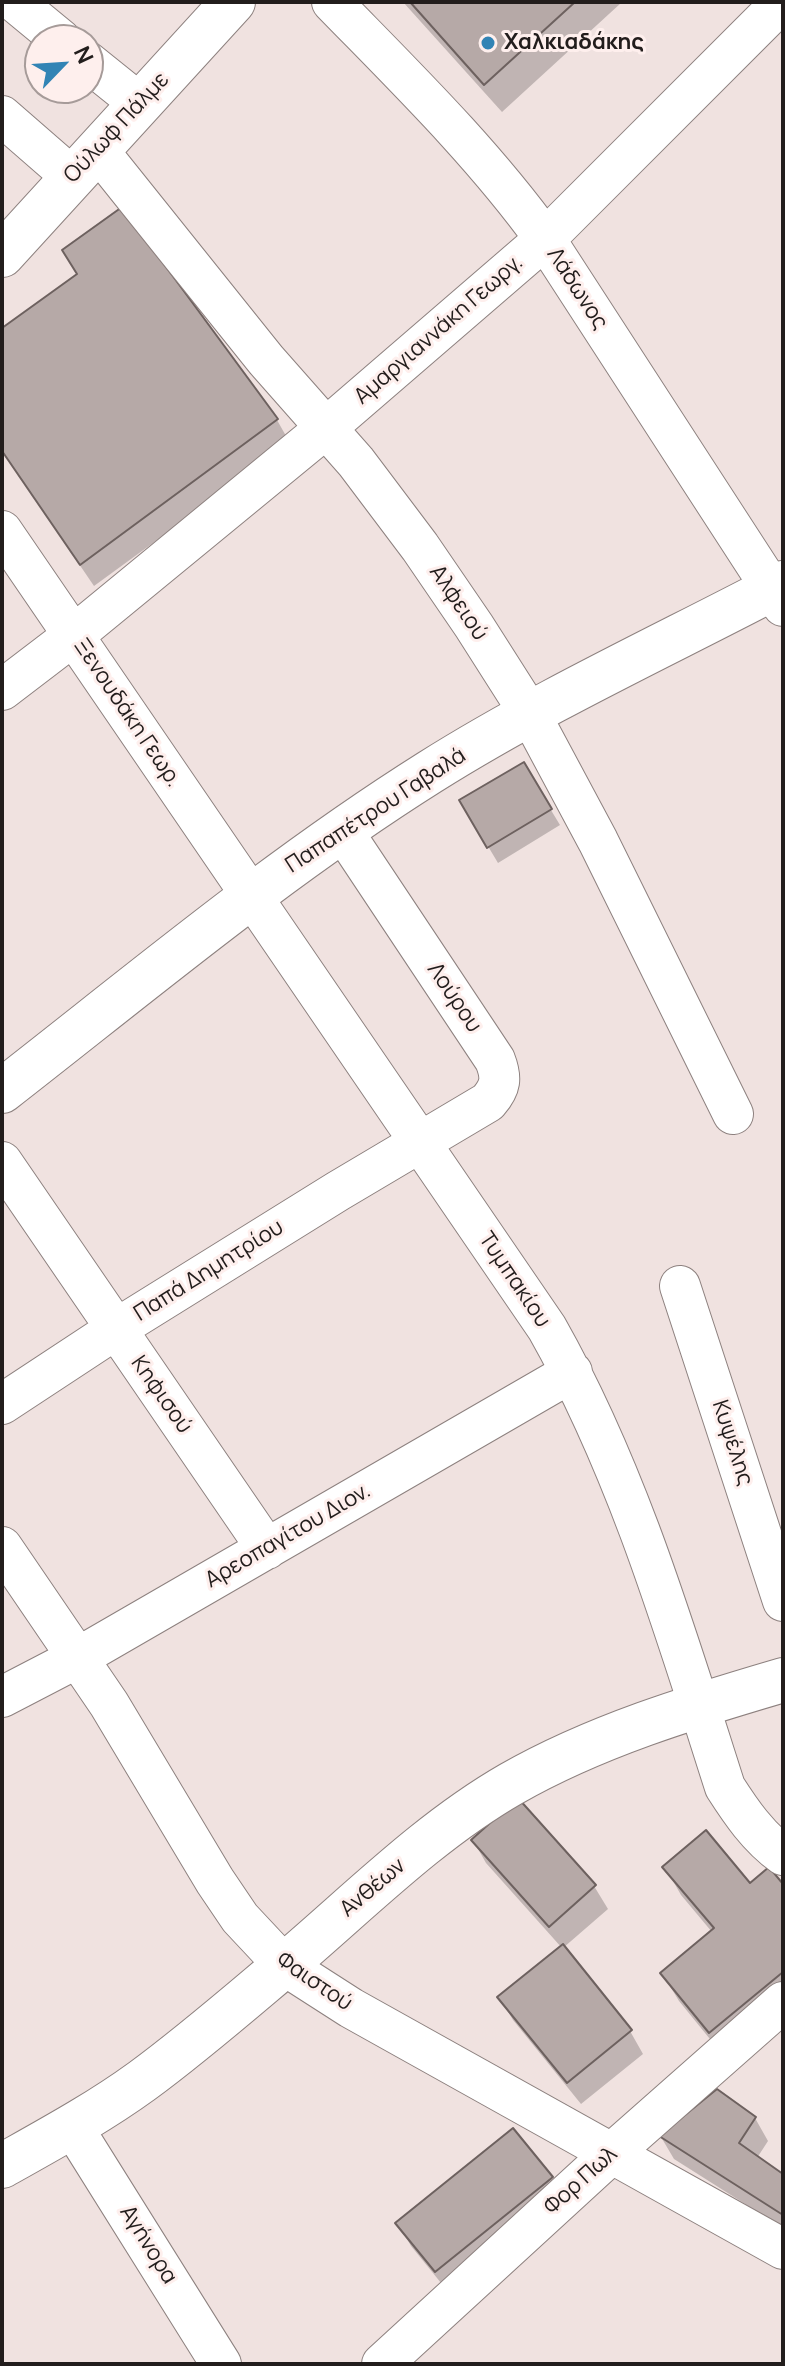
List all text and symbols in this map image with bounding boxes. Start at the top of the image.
north arrow [24,24,104,104]
place label: Χαλκιαδάκης [504,30,644,56]
marker: Χαλκιαδάκης [479,34,497,52]
text: N [67,41,101,68]
street label: Ούλωφ Πάλμε [59,67,175,189]
street label: Λάδωνος [541,243,613,335]
street label: Αμαργιαννάκη Γεωργ. [349,250,529,410]
street label: Αλφειού [423,560,493,646]
street label: Ξενουδάκη Γεωρ. [68,634,186,792]
street label: Παπαπέτρου Γαβαλά [281,743,471,879]
street label: Λούρου [421,958,487,1038]
street label: Παπά Δημητρίου [129,1214,289,1328]
street label: Τυμπακίου [472,1227,556,1333]
street label: Κηφισού [125,1351,197,1439]
street label: Κυψέλης [706,1397,758,1489]
street label: Αρεοπαγίτου Διον. [201,1478,375,1594]
street label: Ανθέων [335,1853,411,1923]
street label: Φαιστού [271,1947,357,2017]
street label: Φορ Πωλ [539,2141,623,2221]
street label: Αγήνορα [114,2201,182,2289]

